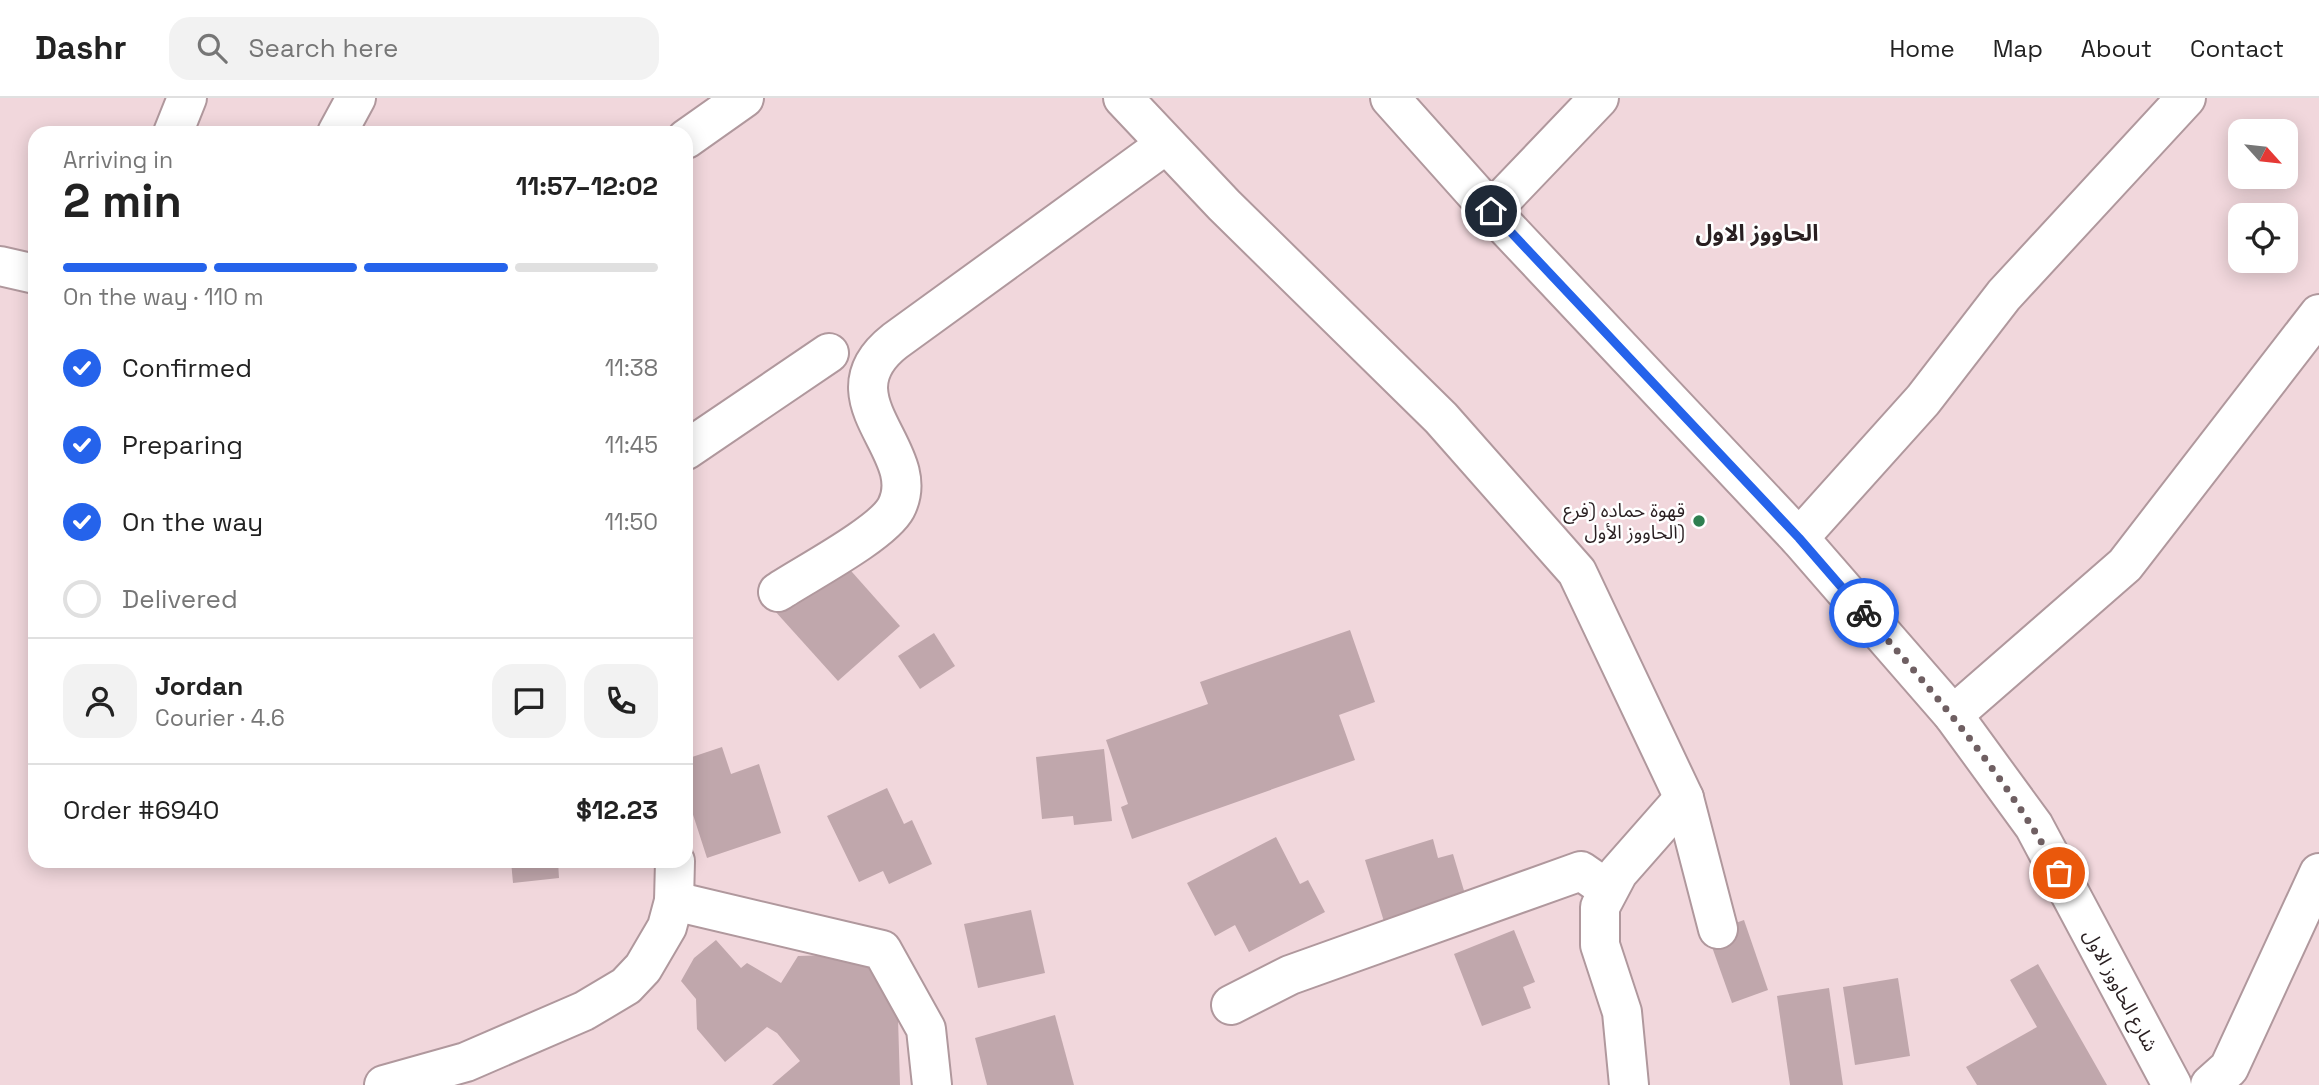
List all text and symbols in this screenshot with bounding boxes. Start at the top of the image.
search box [169,17,659,80]
text: Dashr [35,27,127,69]
icon: search [193,29,231,67]
text: Search here [249,31,398,65]
text: Home [1889,33,1955,64]
text: Map [1993,33,2043,64]
text: About [2081,33,2152,64]
text: Contact [2190,33,2284,64]
north arrow [2228,119,2298,189]
map controls [2228,119,2298,273]
text: Arriving in [63,145,173,175]
text: 11:57–12:02 [516,169,658,203]
text: 2 min [63,172,182,230]
pin [1461,181,1521,241]
icon: home [1472,192,1510,230]
button: locate [2228,203,2298,273]
district label: الحاووز الاول [1696,218,1818,248]
text: On the way · 110 m [63,282,264,312]
icon: check [63,349,101,387]
text: Confirmed [122,351,252,385]
text: 11:38 [605,353,658,383]
icon: check [63,426,101,464]
text: Preparing [122,428,243,462]
text: 11:45 [605,430,658,460]
place label: قهوة حماده (فرع الحاووز الأول) [1563,498,1685,545]
icon: check [63,503,101,541]
text: On the way [122,505,263,539]
text: 11:50 [604,507,658,537]
marker: قهوة حماده (فرع الحاووز الأول) [1691,513,1707,529]
courier [1829,578,1899,648]
text: Delivered [122,582,238,616]
icon: bike [1845,594,1883,632]
button: person [63,664,137,738]
button: chat [492,664,566,738]
button: phone [584,664,658,738]
text: Jordan [155,669,243,703]
text: Courier · 4.6 [155,703,285,733]
text: Order #6940 [63,793,219,827]
text: $12.23 [576,793,658,827]
pin [2029,843,2089,903]
icon: bag [2040,854,2078,892]
street label: شارع الحاووز الاول [2077,925,2163,1056]

